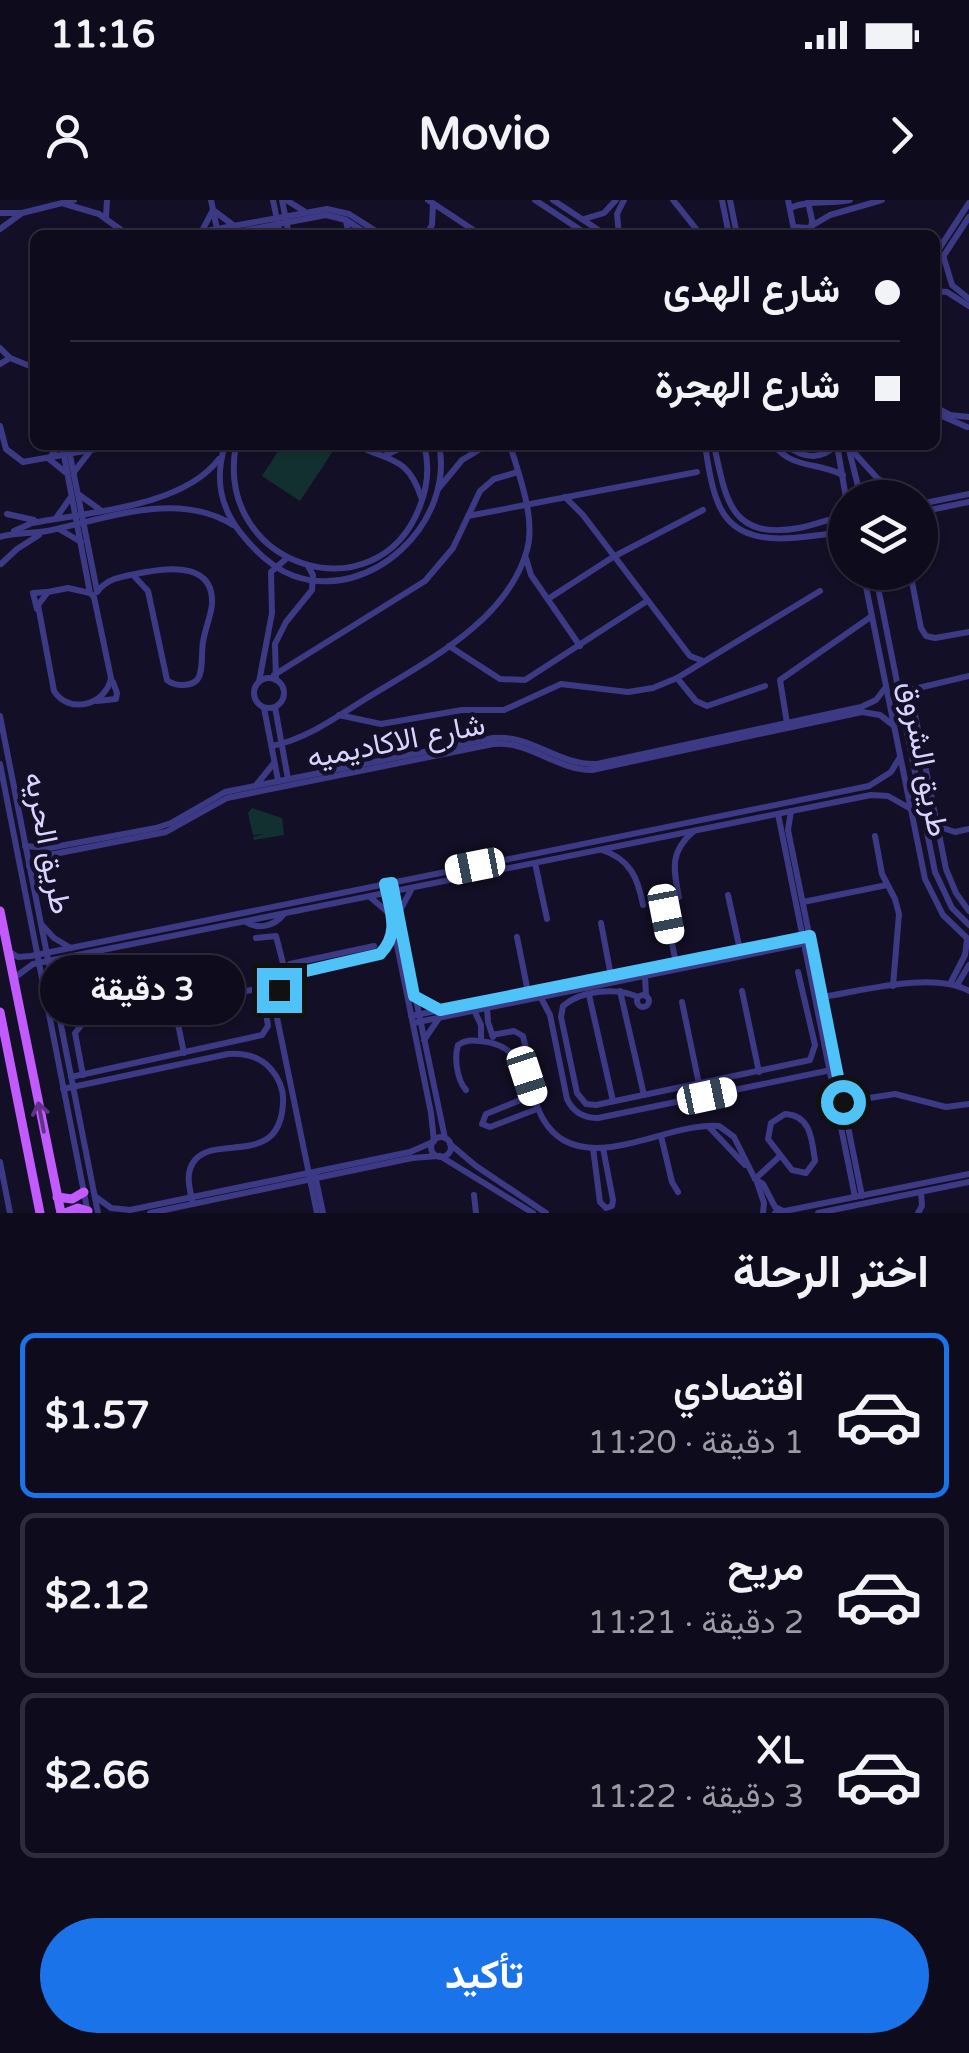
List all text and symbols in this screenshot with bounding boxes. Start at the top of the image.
text: 11:16 [50,12,155,58]
icon: person [40,108,95,163]
text: Movio [418,108,551,162]
icon: forward [874,108,929,163]
text: شارع الهدى [663,267,840,313]
text: شارع الهجرة [655,363,840,409]
map controls [828,480,938,590]
button: layers [828,480,938,590]
street label: طريق الشروق [890,678,957,840]
street label: شارع الاكاديميه [304,706,488,778]
street label: طريق الحريه [16,769,79,917]
car [443,846,507,886]
car [646,882,686,946]
callout: 3 دقيقة [39,955,244,1025]
route end [257,968,302,1013]
text: 3 دقيقة [91,971,194,1009]
car [503,1043,551,1109]
car [675,1075,739,1117]
route start [821,1080,866,1125]
one-way arrow [31,1102,50,1134]
text: اختر الرحلة [733,1246,929,1300]
text: اقتصادي [673,1365,804,1411]
icon: car [834,1371,924,1461]
text: $1.57 [45,1393,150,1439]
text: 1 دقيقة · 11:20 [588,1424,804,1462]
text: مريح [728,1545,804,1591]
icon: car [834,1551,924,1641]
text: $2.12 [45,1573,150,1619]
text: 2 دقيقة · 11:21 [588,1604,804,1642]
text: XL [757,1728,804,1774]
icon: car [834,1731,924,1821]
text: $2.66 [45,1753,150,1799]
text: 3 دقيقة · 11:22 [588,1778,804,1816]
button: تأكيد [40,1918,929,2033]

